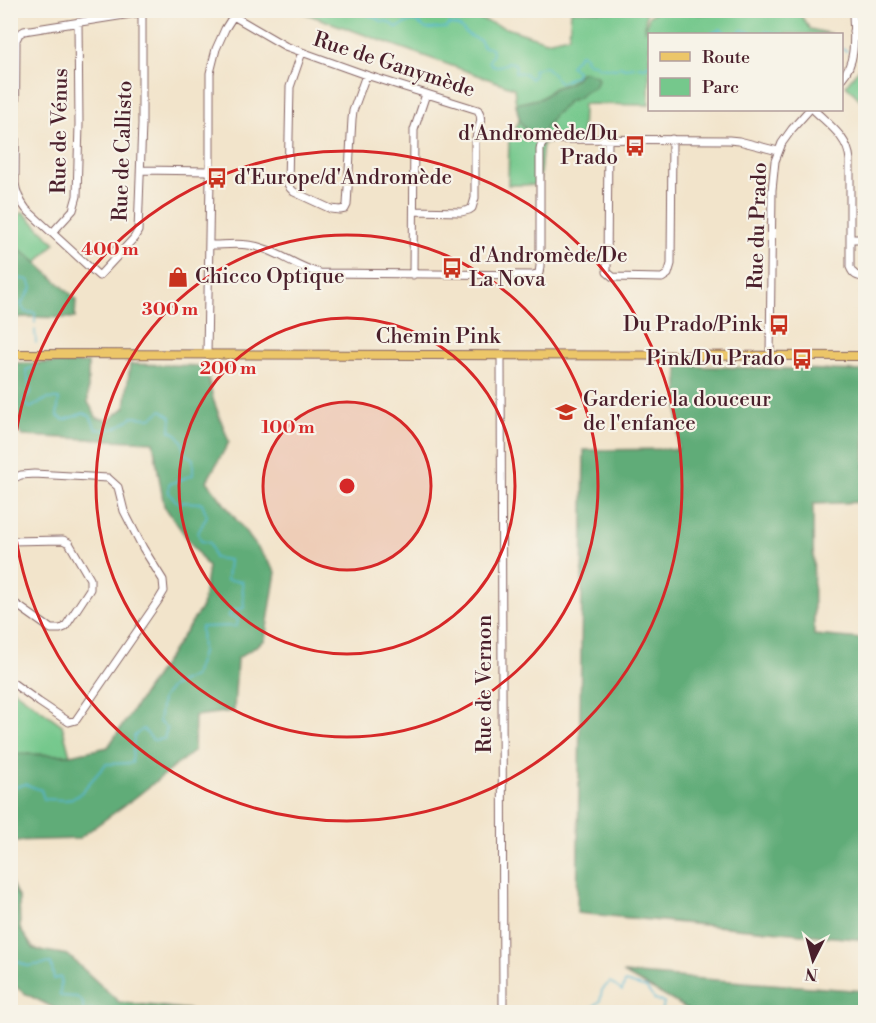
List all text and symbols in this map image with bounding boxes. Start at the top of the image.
street label: Rue de Ganymède [310,27,478,103]
legend [648,33,843,111]
text: Route [702,46,750,69]
street label: Rue de Vénus [46,68,74,194]
text: Parc [702,76,739,99]
street label: Rue de Callisto [108,80,138,222]
place label: d'Andromède/Du Prado [458,121,618,171]
bus stop icon: d'Andromède/Du Prado [623,134,647,158]
street label: Rue du Prado [743,162,773,290]
place label: d'Europe/d'Andromède [234,165,452,191]
bus stop icon: d'Europe/d'Andromède [205,166,229,190]
text: 400 m [81,238,139,261]
place label: d'Andromède/De La Nova [469,243,628,293]
bus stop icon: d'Andromède/De La Nova [440,256,464,280]
place label: Chicco Optique [195,264,345,290]
shop icon: Chicco Optique [166,265,190,289]
text: 300 m [142,298,199,321]
place label: Du Prado/Pink [623,312,763,338]
bus stop icon: Du Prado/Pink [767,313,791,337]
street label: Chemin Pink [376,324,501,350]
place label: Pink/Du Prado [646,346,785,372]
bus stop icon: Pink/Du Prado [790,347,814,371]
text: 200 m [200,357,257,380]
place label: Garderie la douceur de l'enfance [583,387,771,437]
school or university icon: Garderie la douceur de l'enfance [554,400,578,424]
text: 100 m [261,416,315,439]
centre of rings [337,476,357,496]
street label: Rue de Vernon [472,614,498,753]
north arrow [783,930,843,990]
text: N [804,963,819,985]

